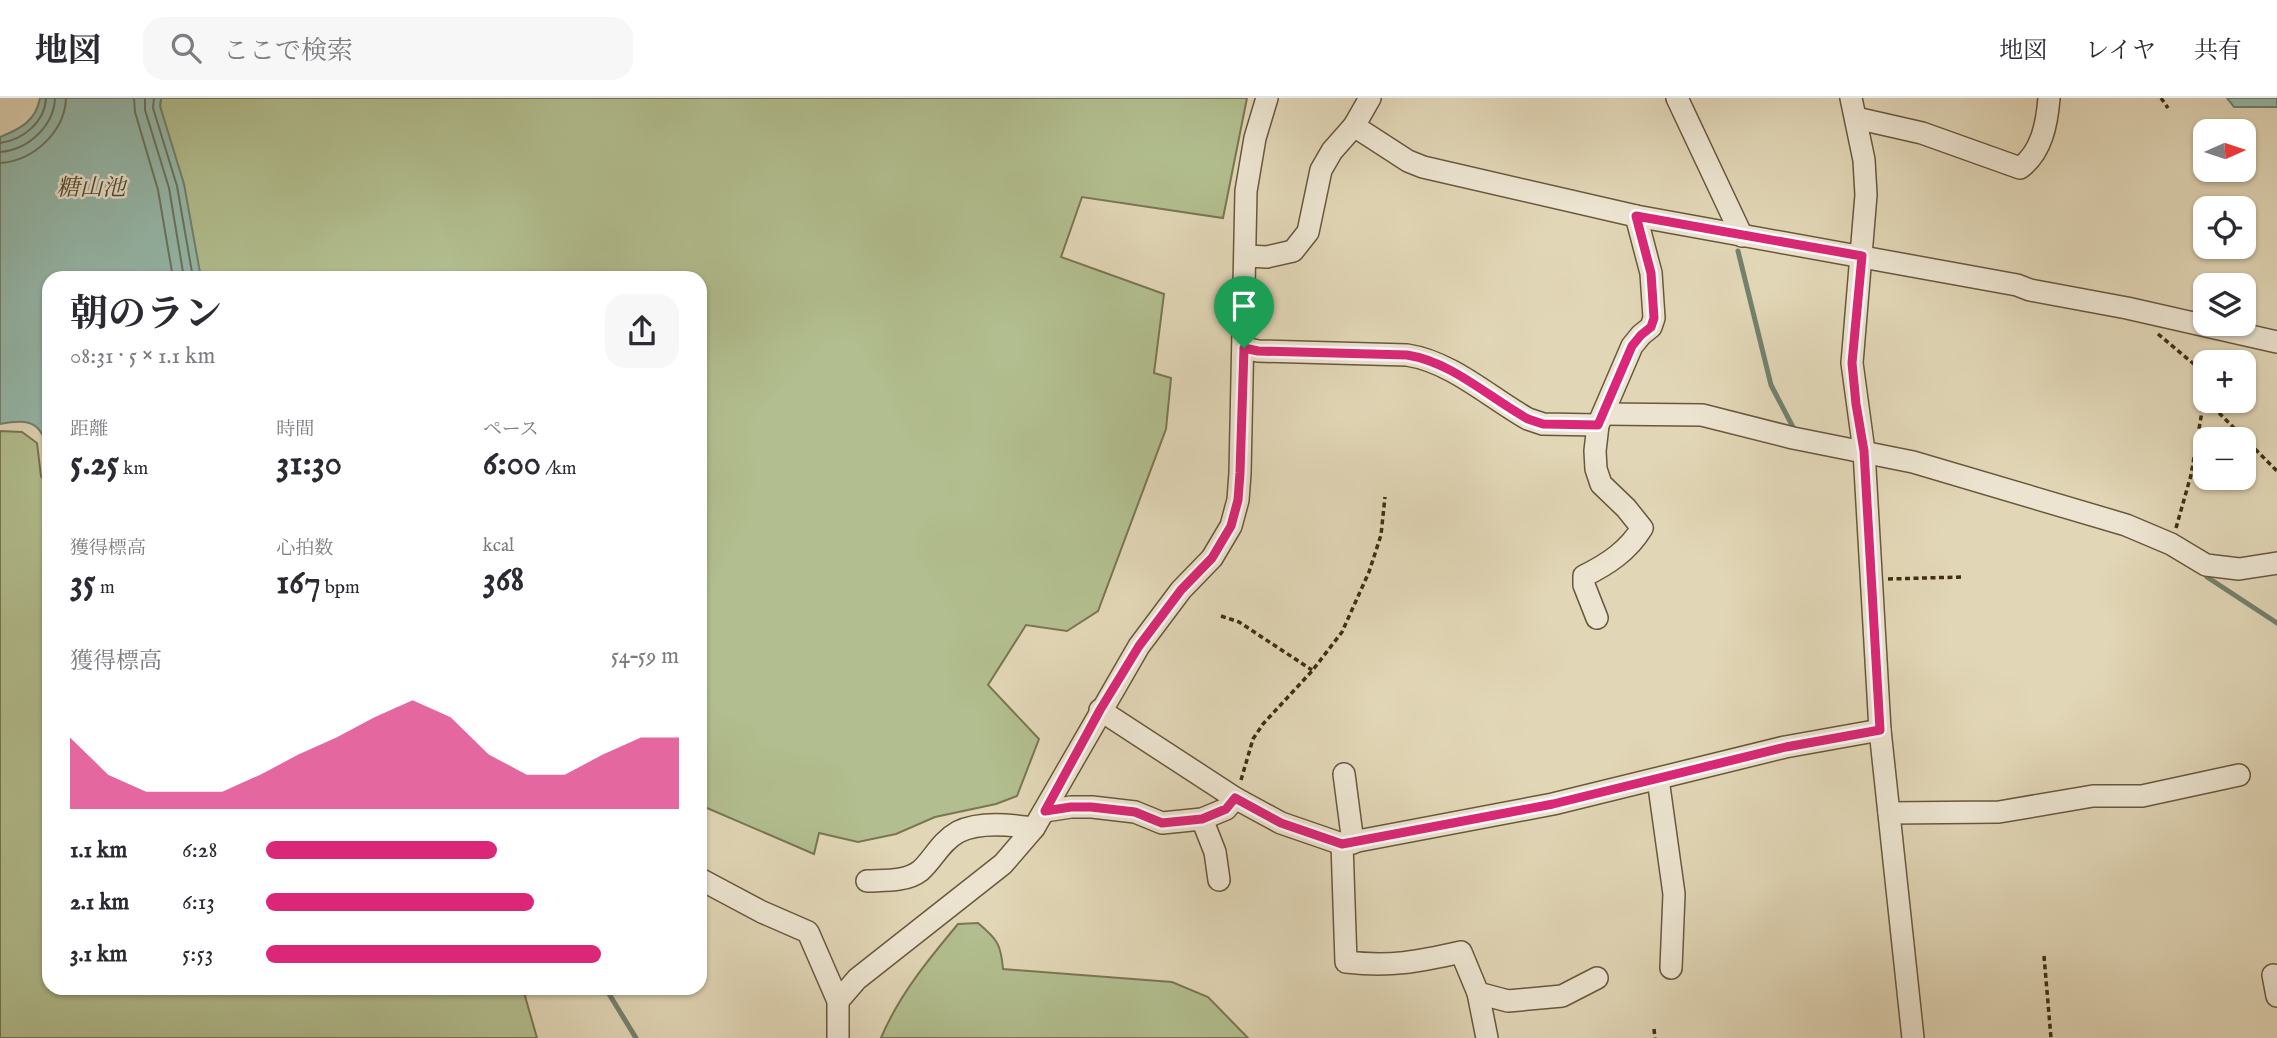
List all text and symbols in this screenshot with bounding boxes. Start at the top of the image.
search box [143,17,633,80]
icon: search [167,29,205,67]
text: 地図 [35,31,101,73]
text: ここで検索 [223,35,353,68]
text: 地図 [1999,36,2047,67]
text: レイヤ [2085,36,2156,67]
text: 共有 [2194,36,2242,67]
north arrow [2193,119,2256,182]
map controls [2193,119,2256,490]
water label: 糖山池 [57,174,129,203]
button: locate [2193,196,2256,259]
button: layers [2193,273,2256,336]
pin [1214,276,1274,348]
icon: arrive [1225,287,1263,325]
text: 朝のラン [70,292,222,340]
button: share [605,294,679,368]
text: 08:31 · 5 × 1.1 km [70,342,215,371]
button: + [2193,350,2256,413]
text: 距離 [70,418,108,442]
text: 時間 [276,418,314,442]
text: ペース [483,418,539,442]
button: − [2193,427,2256,490]
text: 5.25 [70,442,119,487]
text: 31:30 [276,442,342,487]
text: 6:00 [483,442,541,487]
text: km [119,457,148,481]
text: /km [541,457,577,481]
text: kcal [483,534,514,558]
text: 獲得標高 [70,537,146,561]
text: 心拍数 [276,537,333,561]
text: 368 [483,558,524,603]
text: 35 [70,561,96,606]
text: 167 [276,561,321,606]
text: m [96,576,115,600]
text: bpm [321,576,360,600]
text: 54–59 m [611,642,679,671]
text: 獲得標高 [70,647,162,676]
text: 1.1 km [70,836,127,865]
text: 6:28 [182,836,218,865]
text: 2.1 km [70,888,129,917]
text: 6:13 [182,888,215,917]
text: 3.1 km [70,940,127,969]
text: 5:53 [182,940,213,969]

